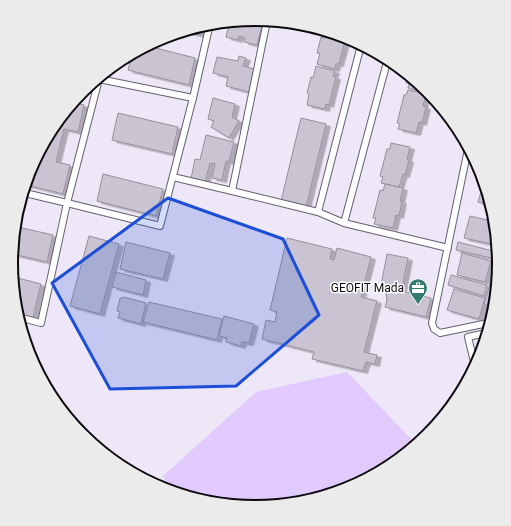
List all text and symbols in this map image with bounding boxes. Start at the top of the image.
office icon: GEOFIT Mada [407,277,429,305]
place label: GEOFIT Mada [331,281,404,295]

